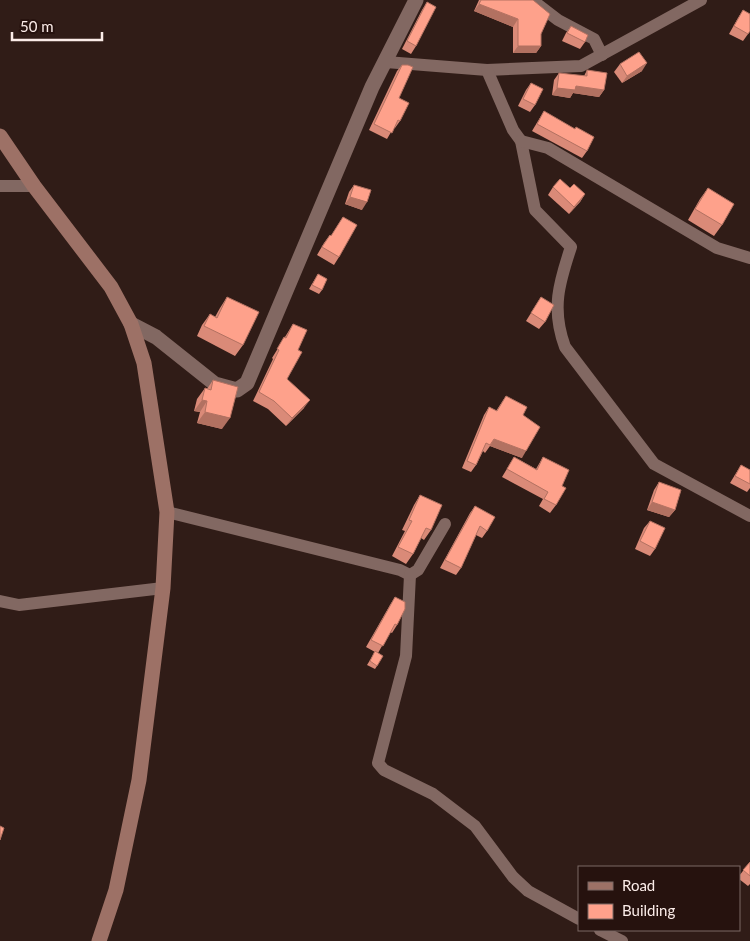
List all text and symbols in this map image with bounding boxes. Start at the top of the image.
scale bar [12,10,102,42]
text: 50 m [20,17,54,35]
legend [578,866,740,931]
text: Road [622,876,655,894]
text: Building [622,901,675,919]

